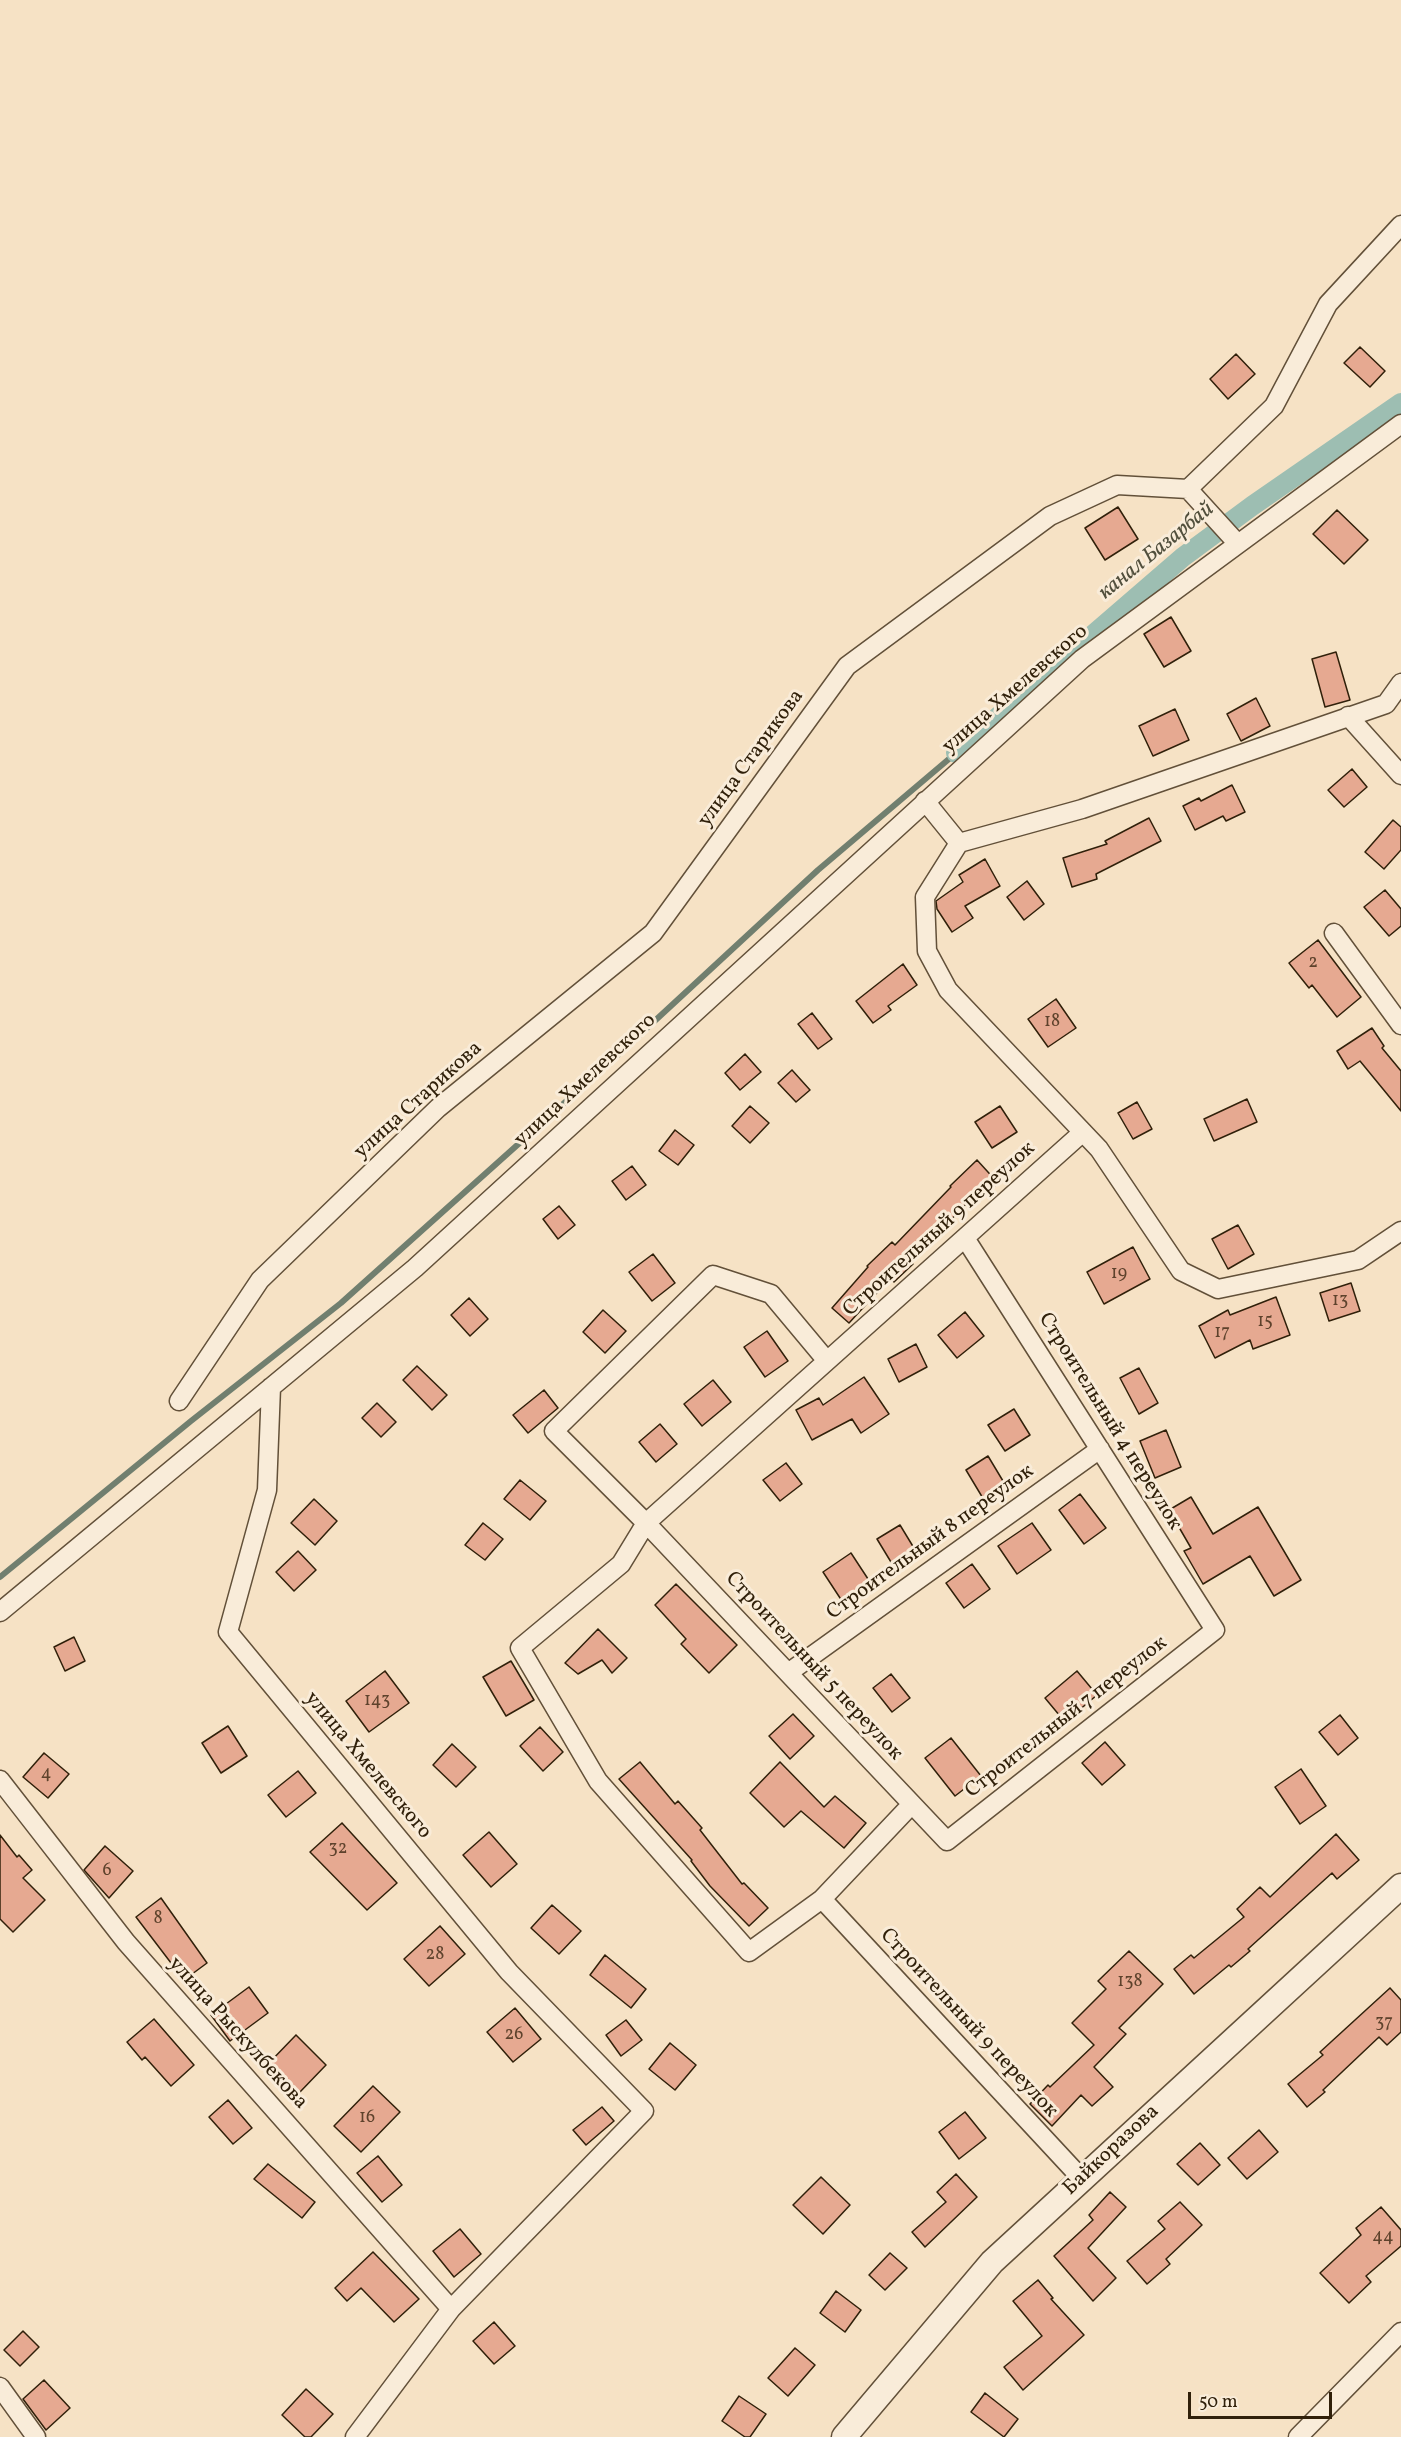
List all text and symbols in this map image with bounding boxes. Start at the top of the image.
water label: канал Базарбай [1094,497,1220,607]
street label: улица Хмелевского [938,620,1094,760]
street label: улица Старикова [694,685,810,833]
house number: 2 [1308,953,1318,975]
street label: улица Хмелевского [510,1009,662,1153]
house number: 18 [1044,1012,1060,1034]
street label: улица Старикова [350,1037,488,1165]
street label: Строительный 9 переулок [839,1137,1041,1323]
house number: 19 [1111,1264,1127,1286]
house number: 13 [1332,1291,1348,1313]
street label: Строительный 4 переулок [1032,1309,1186,1535]
house number: 15 [1257,1312,1273,1334]
house number: 17 [1214,1323,1230,1345]
street label: Строительный 8 переулок [823,1459,1039,1627]
street label: Строительный 5 переулок [719,1567,907,1767]
street label: Строительный 7 переулок [961,1631,1173,1805]
street label: улица Хмелевского [298,1687,436,1845]
house number: 143 [364,1691,390,1713]
house number: 4 [41,1764,51,1786]
house number: 32 [329,1839,347,1861]
house number: 6 [102,1861,112,1883]
house number: 8 [153,1909,163,1931]
street label: Строительный 9 переулок [874,1924,1062,2124]
house number: 28 [426,1945,444,1967]
street label: улица Рыскулбекова [162,1953,312,2115]
house number: 138 [1117,1972,1143,1994]
house number: 37 [1375,2013,1393,2035]
house number: 26 [505,2025,523,2047]
street label: Байкоразова [1059,2100,1165,2202]
house number: 16 [359,2108,375,2130]
house number: 44 [1372,2227,1394,2249]
scale bar [1191,2380,1335,2418]
text: 50 m [1199,2390,1238,2415]

